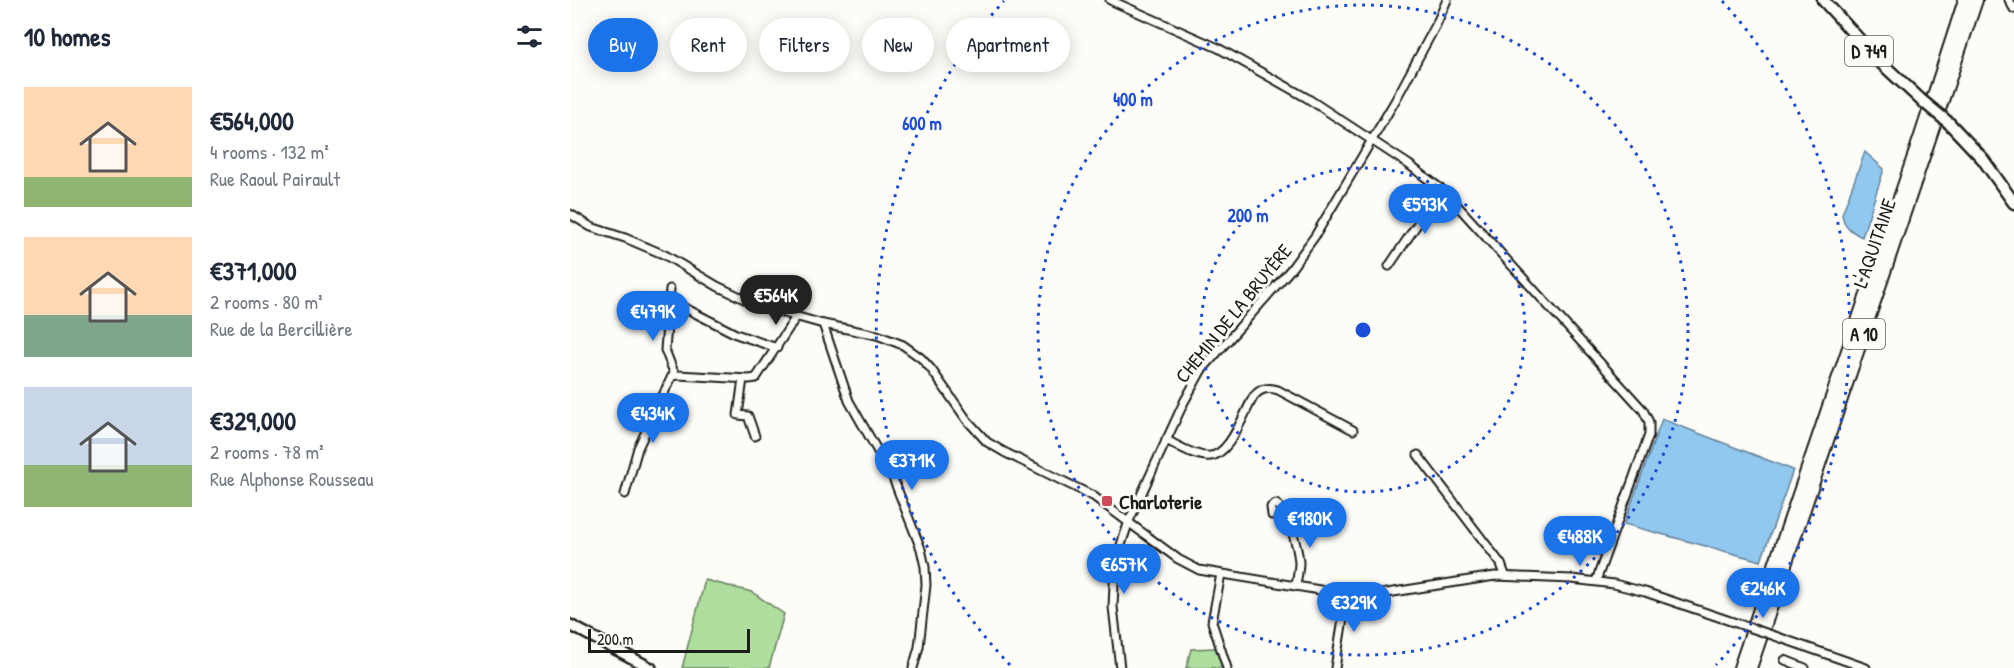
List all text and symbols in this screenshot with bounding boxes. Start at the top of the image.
chip: Buy [588,18,658,72]
chip: Rent [670,18,747,72]
chip: Filters [759,18,850,72]
chip: New [862,18,934,72]
chip: Apartment [946,18,1070,72]
text: 10 homes [24,19,111,54]
icon: filters [513,20,546,53]
road number: D 749 [1845,36,1893,66]
text: 400 m [1113,87,1153,112]
text: €564,000 [210,103,294,138]
icon: home [72,111,144,183]
text: 600 m [902,111,942,136]
text: 4 rooms · 132 m² [210,138,329,165]
text: Rue Raoul Pairault [210,165,340,192]
pin: €593K [1383,184,1467,235]
text: €593K [1403,190,1447,217]
street label: L'AQUITAINE [1846,195,1902,291]
text: 200 m [1228,203,1268,228]
street label: CHEMIN DE LA BRUYÈRE [1169,238,1298,388]
text: €371,000 [210,253,297,288]
icon: home [72,261,144,333]
pin: €564K [734,275,818,326]
text: €564K [754,281,798,308]
text: 2 rooms · 80 m² [210,288,323,315]
pin: €479K [611,291,695,342]
text: €479K [631,297,675,324]
text: Rue de la Bercillière [210,315,353,342]
road number: A 10 [1843,319,1885,349]
centre of rings [1353,320,1373,340]
pin: €434K [611,393,695,444]
text: €434K [631,399,675,426]
text: €329,000 [210,403,296,438]
icon: home [72,411,144,483]
text: 2 rooms · 78 m² [210,438,324,465]
pin: €371K [870,440,954,491]
text: €371K [889,446,935,473]
text: Rue Alphonse Rousseau [210,465,373,492]
place label: Charloterie [1119,488,1202,515]
marker: Charloterie [1100,494,1114,508]
pin: €180K [1268,498,1352,549]
text: €180K [1288,504,1332,531]
pin: €488K [1538,516,1622,567]
text: €488K [1558,522,1602,549]
pin: €657K [1082,544,1166,595]
text: €657K [1101,550,1147,577]
pin: €246K [1721,568,1805,619]
text: €246K [1741,574,1785,601]
pin: €329K [1312,582,1396,633]
text: €329K [1331,588,1377,615]
scale bar [588,626,750,654]
text: 200 m [597,628,633,650]

